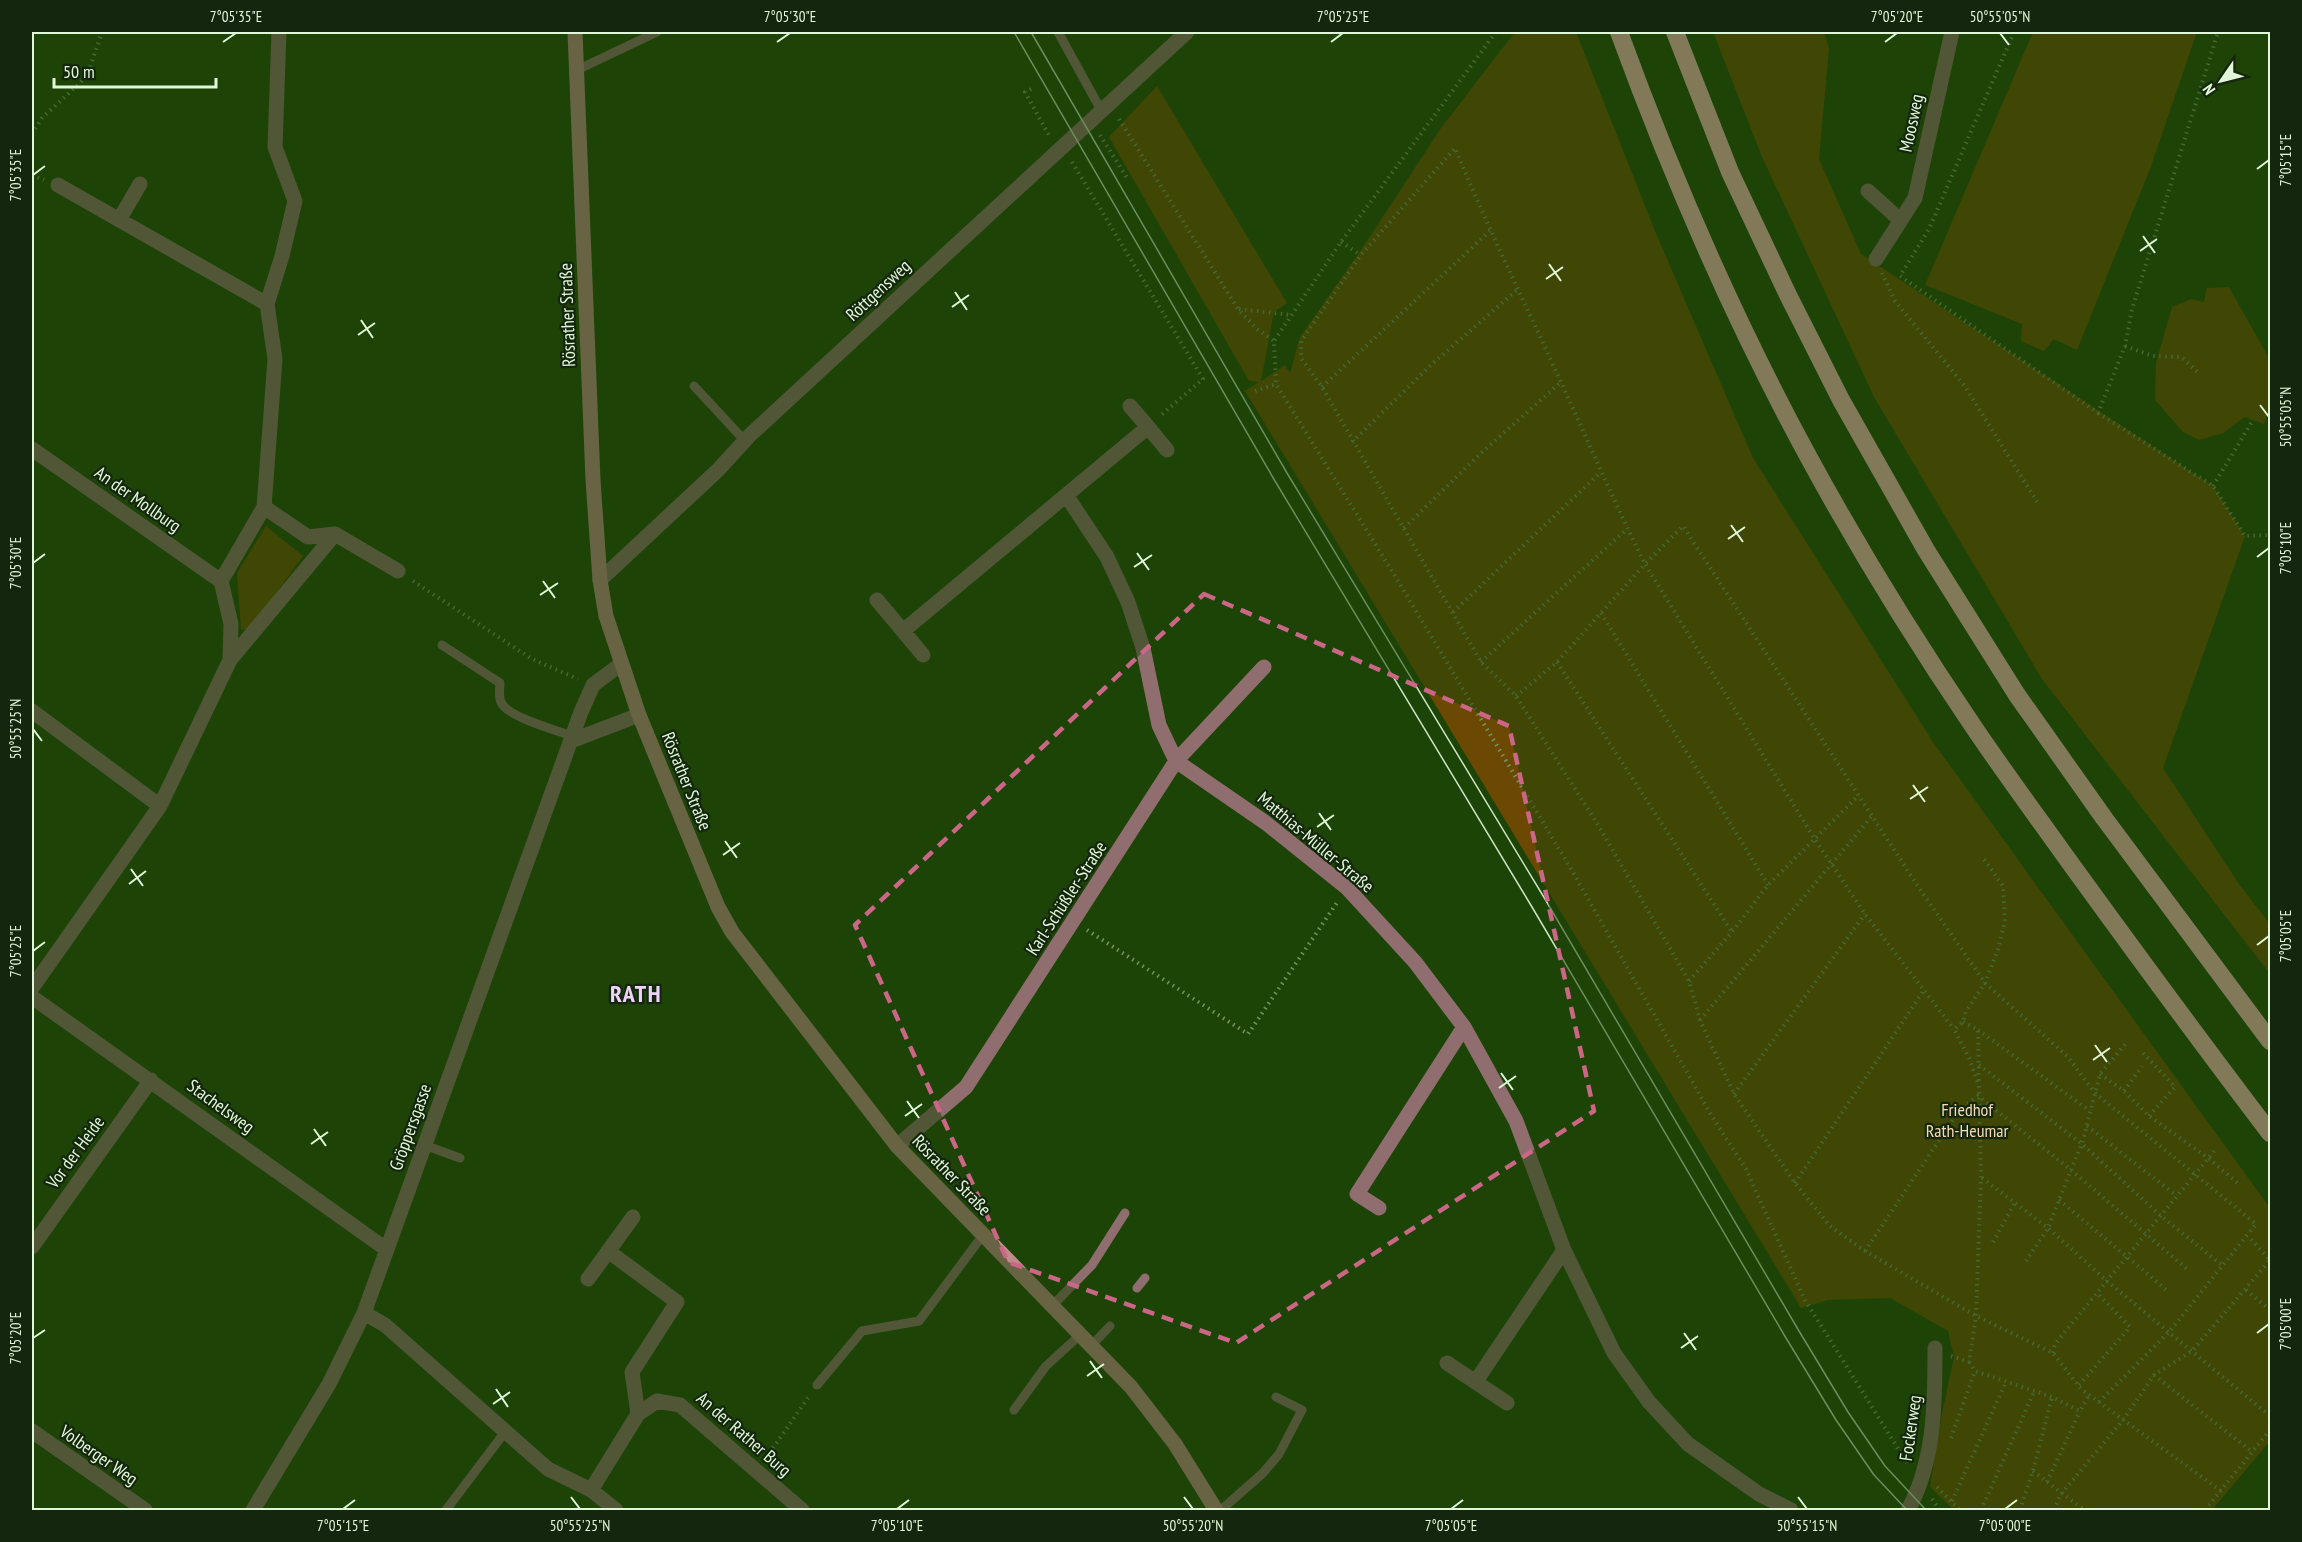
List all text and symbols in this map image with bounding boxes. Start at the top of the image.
text: 7°05'35"E [210,7,262,26]
text: 7°05'30"E [764,7,816,26]
text: 7°05'25"E [1317,7,1369,26]
text: 7°05'20"E [1871,7,1923,26]
text: 50°55'05"N [1970,7,2030,26]
scale bar [54,51,216,89]
north arrow [2191,51,2251,111]
text: 50 m [63,60,95,83]
text: N [2198,80,2219,99]
street label: Moosweg [1894,92,1928,154]
text: 7°05'15"E [2276,134,2295,186]
text: 7°05'35"E [6,149,25,201]
street label: Röttgensweg [841,254,915,326]
street label: Rösrather Straße [554,263,580,367]
text: 50°55'05"N [2276,387,2295,447]
street label: An der Mollburg [90,461,186,537]
text: 7°05'10"E [2276,522,2295,574]
text: 7°05'30"E [6,537,25,589]
text: 50°55'25"N [6,699,25,759]
street label: Rösrather Straße [657,728,717,834]
street label: Matthias-Müller-Straße [1253,787,1379,897]
street label: Karl-Schüßler-Straße [1021,837,1111,959]
text: 7°05'05"E [2276,910,2295,962]
text: 7°05'25"E [6,925,25,977]
district label: RATH [610,978,662,1009]
street label: Stachelsweg [183,1074,259,1138]
street label: Gröppersgasse [384,1081,436,1173]
park label: Friedhof Rath-Heumar [1926,1098,2008,1142]
street label: Vor der Heide [40,1111,109,1194]
street label: Rösrather Straße [908,1130,996,1220]
text: 7°05'00"E [2276,1298,2295,1350]
text: 7°05'20"E [6,1312,25,1364]
street label: An der Rather Burg [692,1387,796,1481]
street label: Fockerweg [1894,1394,1926,1462]
street label: Volberger Weg [55,1419,142,1490]
text: 7°05'15"E [317,1516,369,1535]
text: 50°55'25"N [550,1516,610,1535]
text: 7°05'10"E [871,1516,923,1535]
text: 50°55'20"N [1163,1516,1223,1535]
text: 7°05'05"E [1425,1516,1477,1535]
text: 50°55'15"N [1777,1516,1837,1535]
text: 7°05'00"E [1979,1516,2031,1535]

